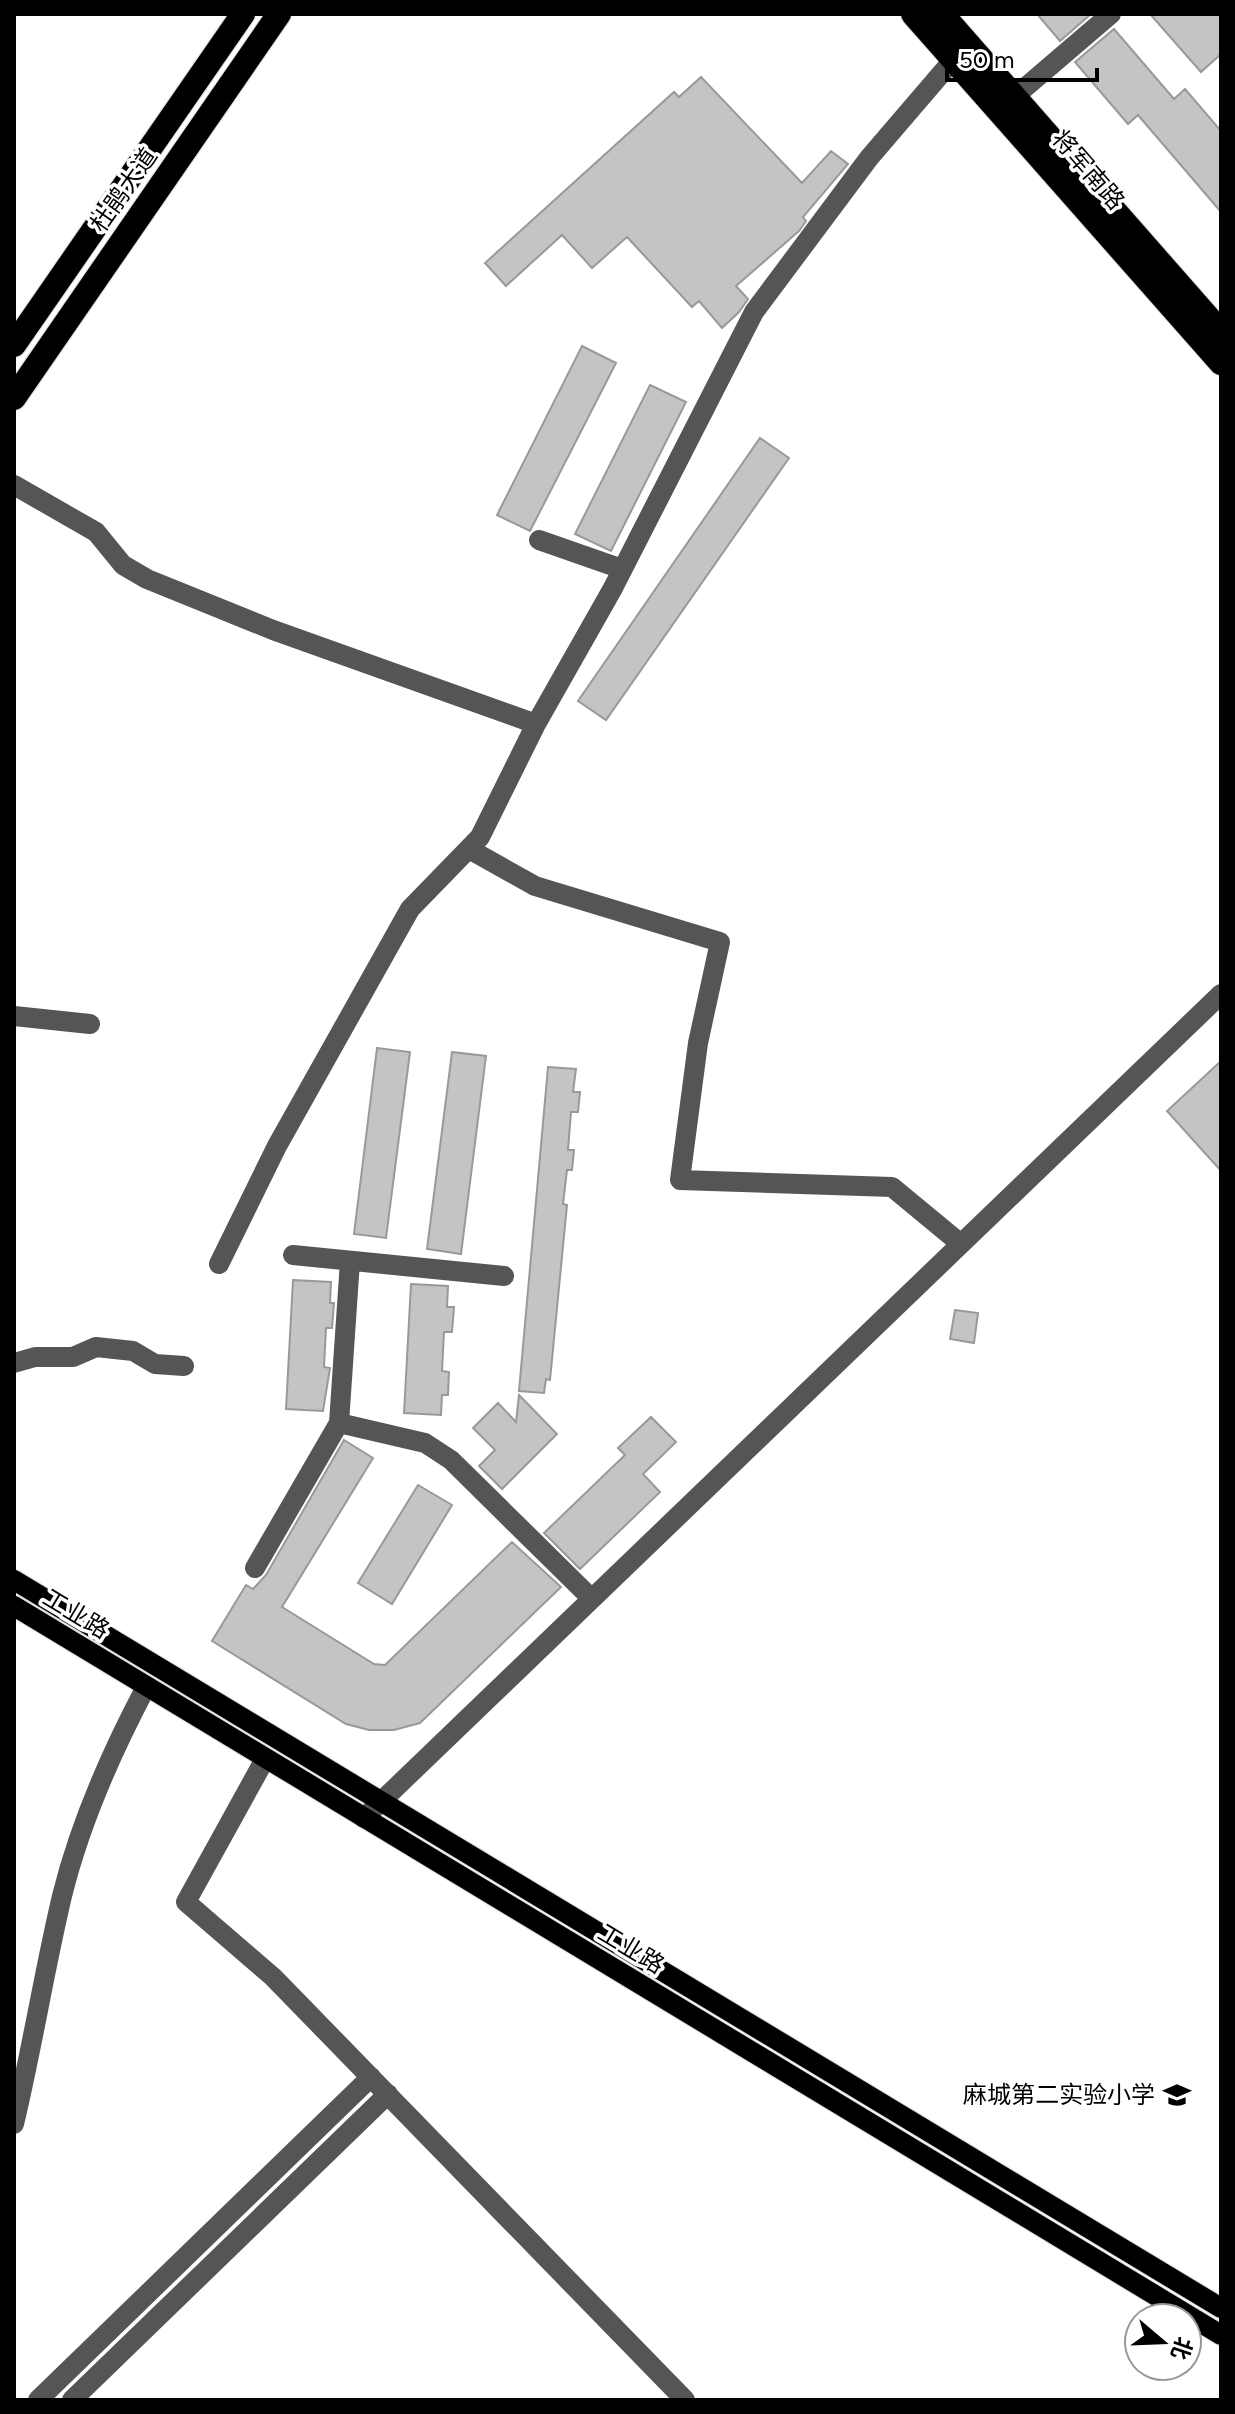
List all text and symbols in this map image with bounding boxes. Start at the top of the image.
scale bar [947,32,1097,82]
text: 50 m [959,45,1015,74]
street label: 将军南路 [1046,124,1131,215]
street label: 杜鹃大道 [84,142,163,237]
street label: 工业路 [38,1583,115,1645]
street label: 工业路 [593,1918,670,1980]
place label: 麻城第二实验小学 [963,2080,1155,2109]
school or university icon: 麻城第二实验小学 [1162,2080,1192,2110]
north arrow [1123,2302,1203,2382]
text: 北 [1165,2334,1198,2363]

